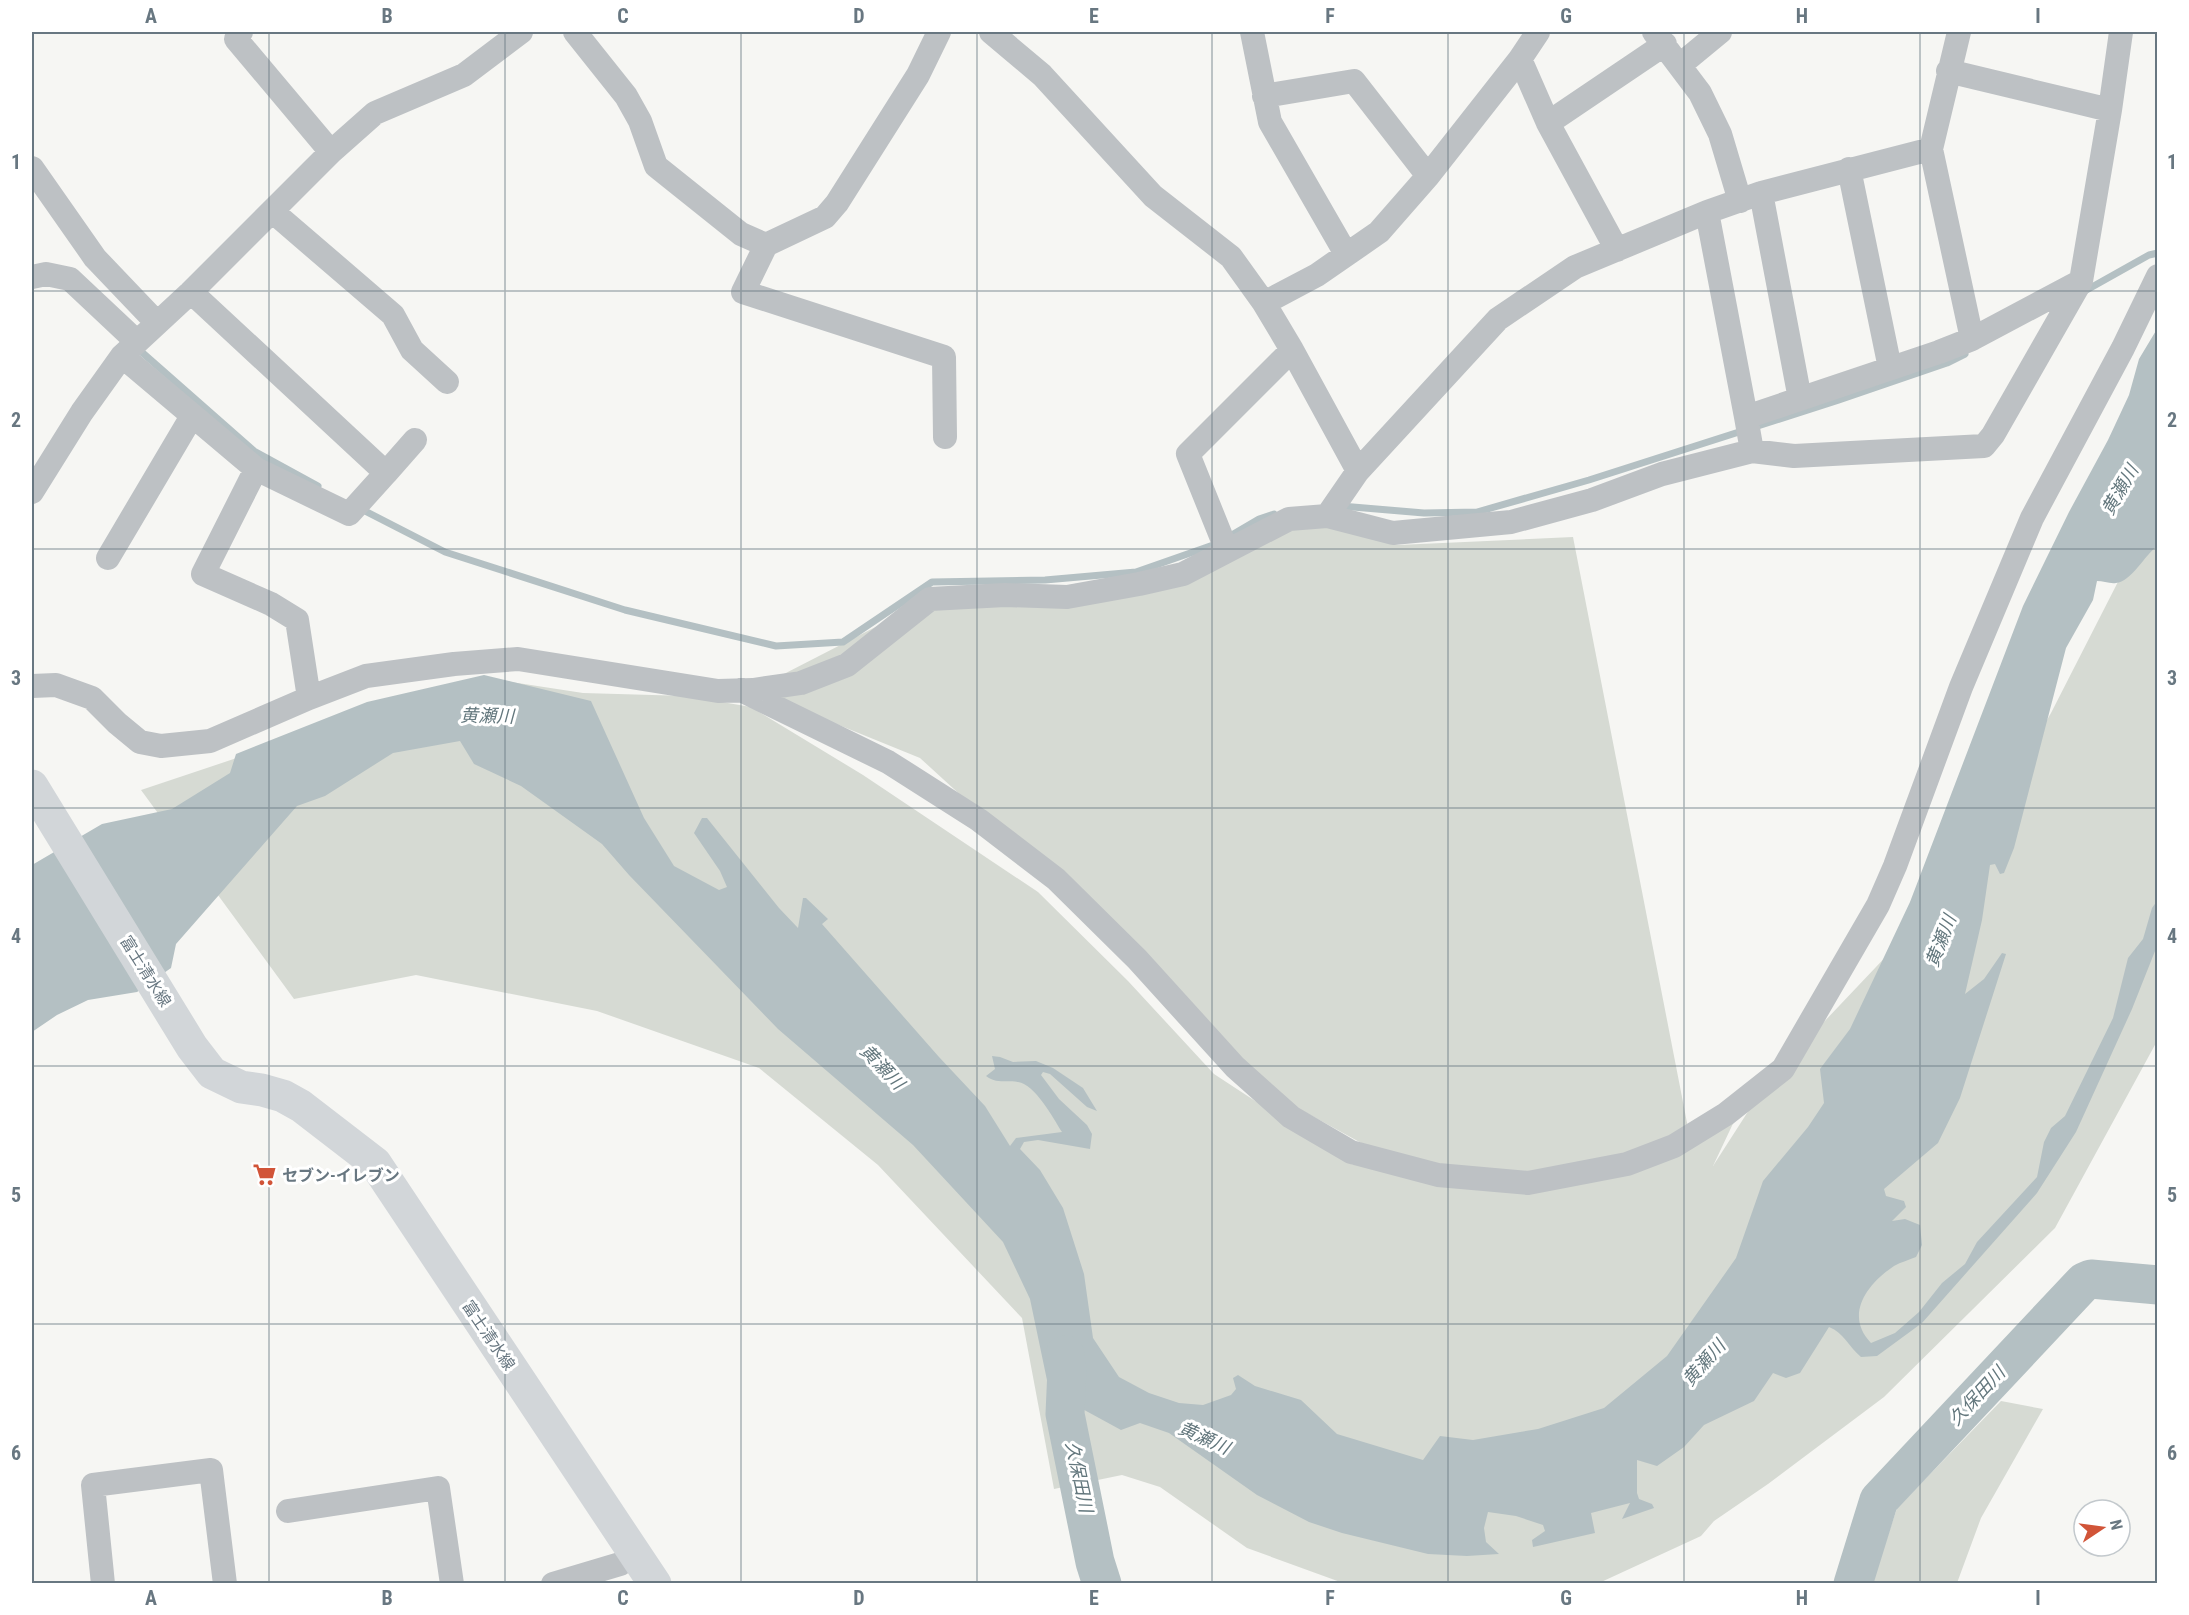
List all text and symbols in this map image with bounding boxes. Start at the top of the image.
text: A [145,4,157,28]
text: B [381,4,393,28]
text: C [617,4,629,28]
text: D [853,4,865,28]
text: E [1089,4,1099,28]
text: F [1325,4,1335,28]
text: G [1560,4,1572,28]
text: H [1796,4,1808,28]
text: I [2035,4,2041,28]
text: 1 [11,150,21,174]
text: 1 [2167,150,2177,174]
text: 2 [11,408,21,432]
text: 2 [2167,408,2177,432]
water label: 黄瀬川 [2097,459,2143,518]
text: 3 [11,666,21,690]
text: 3 [2167,666,2177,690]
water label: 黄瀬川 [460,705,516,727]
water label: 黄瀬川 [1921,910,1961,970]
text: 4 [11,924,21,948]
text: 4 [2167,924,2177,948]
street label: 富士清水線 [116,932,175,1010]
water label: 黄瀬川 [856,1040,910,1095]
supermarket icon: セブン-イレブン [251,1162,277,1188]
place label: セブン-イレブン [282,1166,400,1185]
text: 5 [11,1183,21,1207]
text: 5 [2167,1183,2177,1207]
street label: 富士清水線 [458,1297,519,1374]
water label: 黄瀬川 [1678,1334,1731,1390]
water label: 久保田川 [1944,1361,2010,1429]
water label: 黄瀬川 [1175,1417,1235,1459]
water label: 久保田川 [1062,1439,1098,1516]
text: 6 [11,1441,21,1465]
text: 6 [2167,1441,2177,1465]
north arrow [2072,1498,2132,1558]
text: N [2106,1518,2126,1532]
text: A [145,1586,157,1610]
text: B [381,1586,393,1610]
text: C [617,1586,629,1610]
text: D [853,1586,865,1610]
text: E [1089,1586,1099,1610]
text: F [1325,1586,1335,1610]
text: G [1560,1586,1572,1610]
text: H [1796,1586,1808,1610]
text: I [2035,1586,2041,1610]

